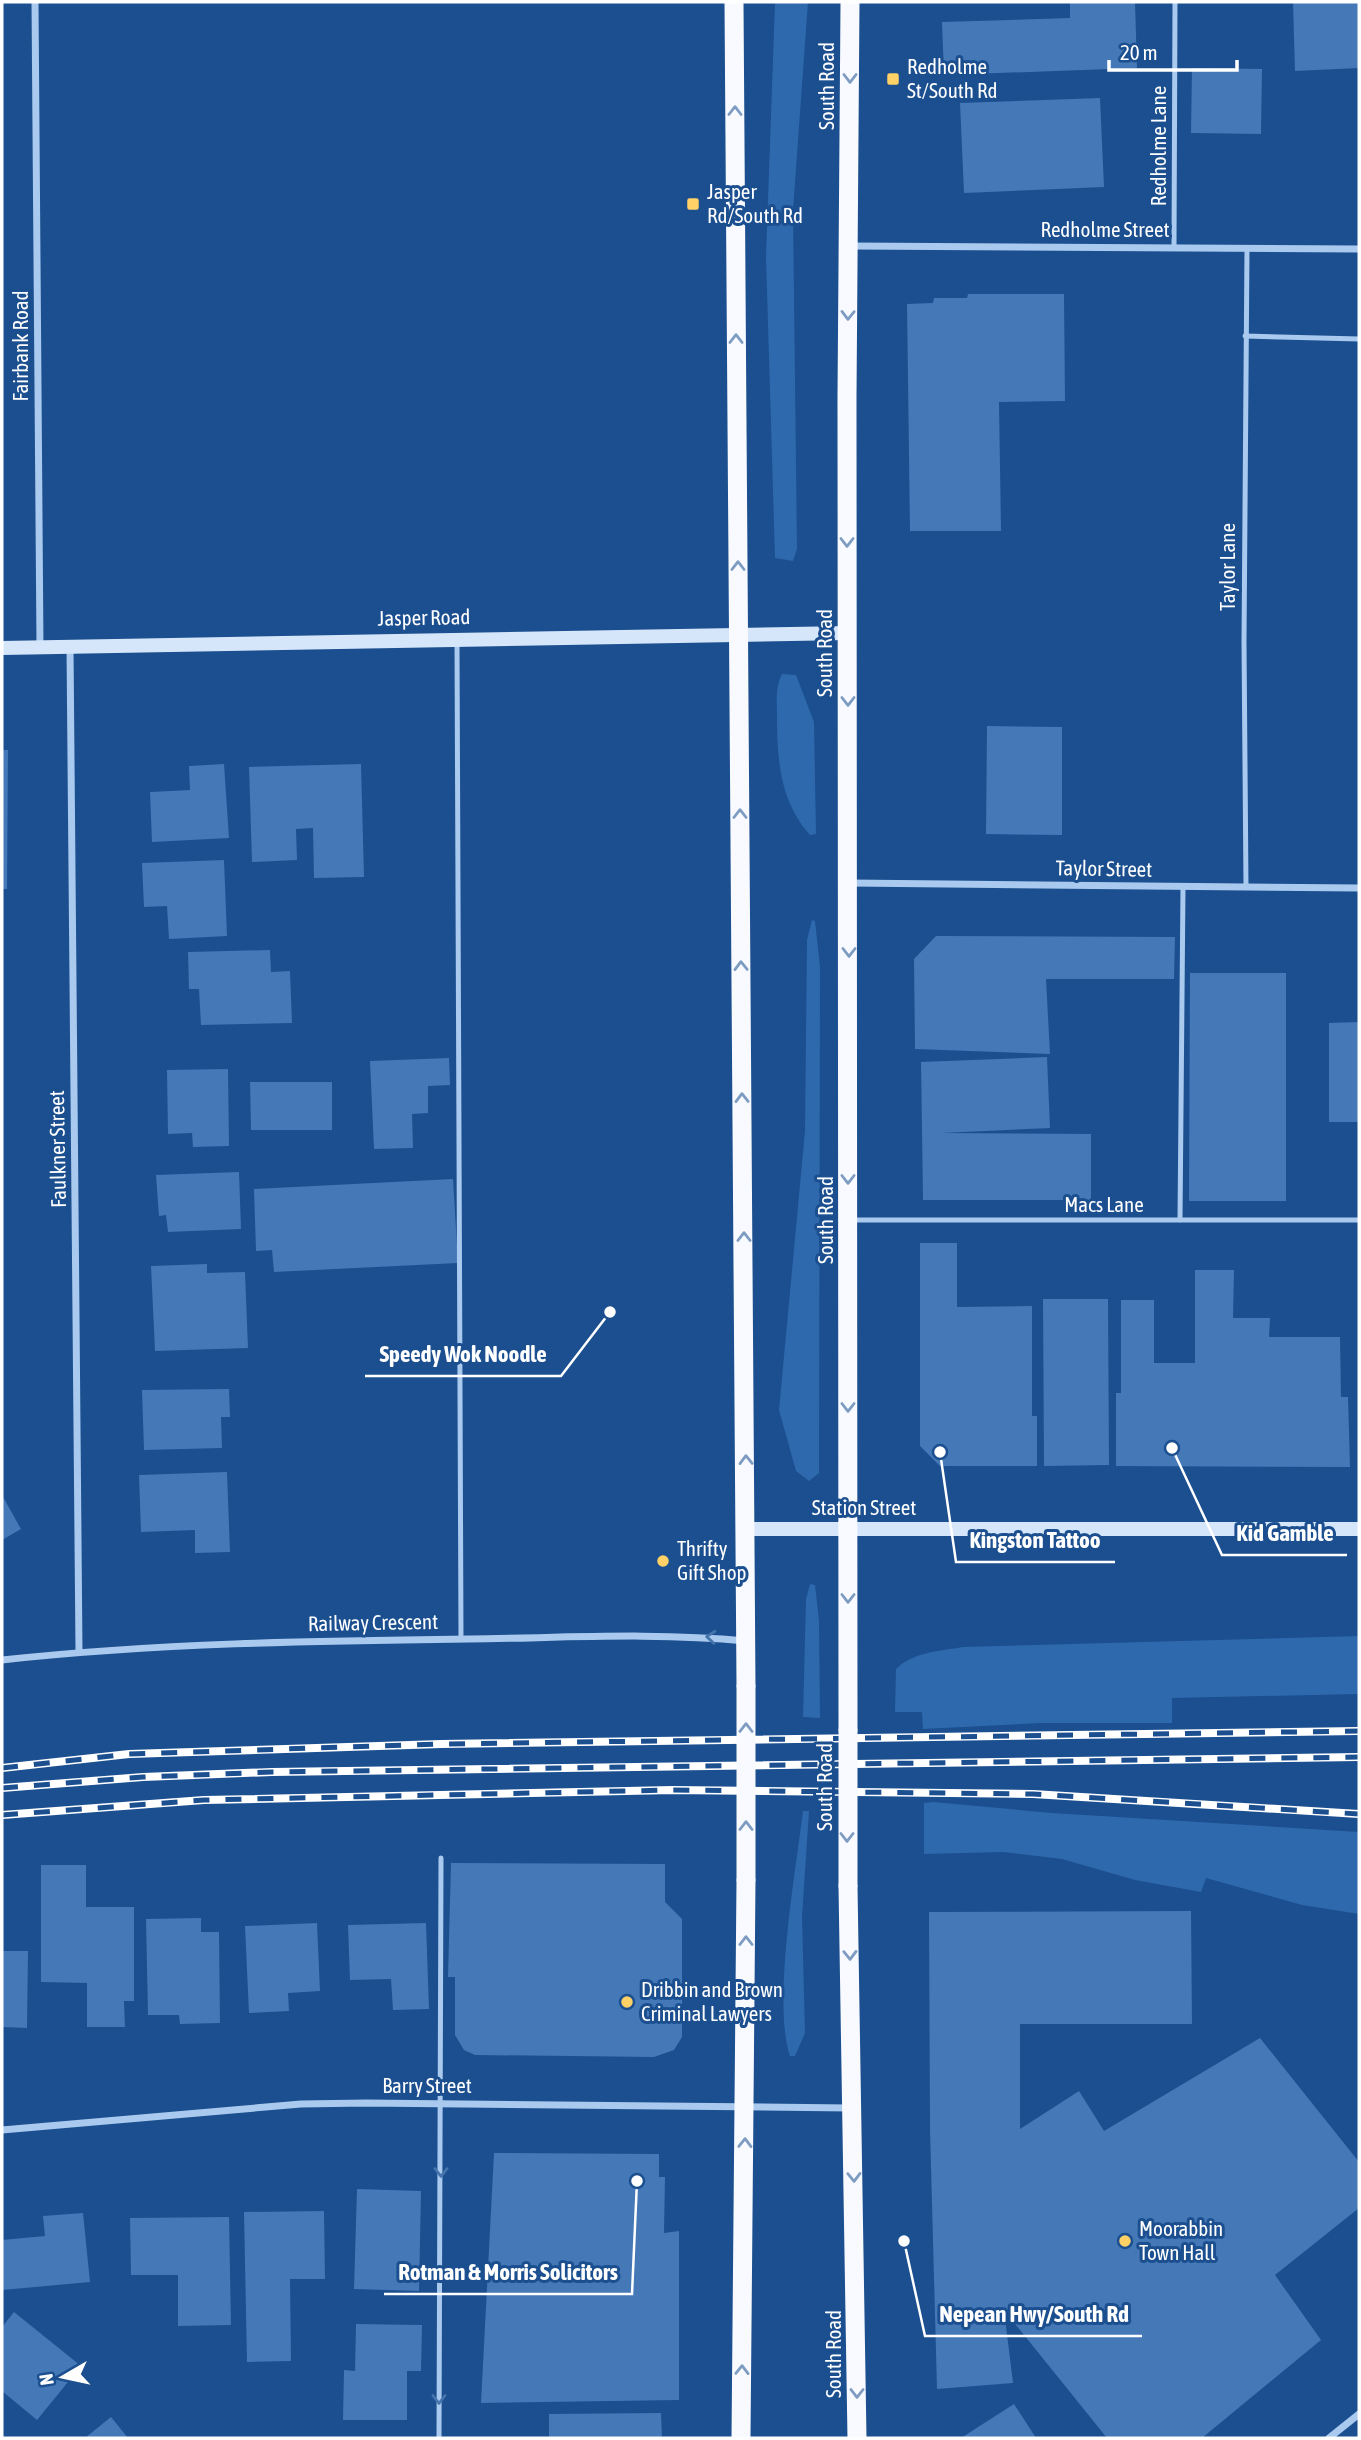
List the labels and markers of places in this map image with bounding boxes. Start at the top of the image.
place label: Redholme St/South Rd [907,54,997,102]
marker: Redholme St/South Rd [885,71,901,87]
place label: Jasper Rd/South Rd [707,179,803,227]
marker: Jasper Rd/South Rd [685,196,701,212]
callout: Speedy Wok Noodle [365,1332,561,1376]
callout: Kid Gamble [1222,1511,1347,1555]
callout: Kingston Tattoo [956,1518,1115,1562]
place label: Thrifty Gift Shop [677,1536,747,1584]
marker: Thrifty Gift Shop [655,1553,671,1569]
place label: Dribbin and Brown Criminal Lawyers [641,1977,783,2025]
marker: Dribbin and Brown Criminal Lawyers [619,1994,635,2010]
place label: Moorabbin Town Hall [1139,2216,1223,2264]
marker: Moorabbin Town Hall [1117,2233,1133,2249]
callout: Rotman & Morris Solicitors [384,2250,632,2294]
callout: Nepean Hwy/South Rd [925,2292,1142,2336]

